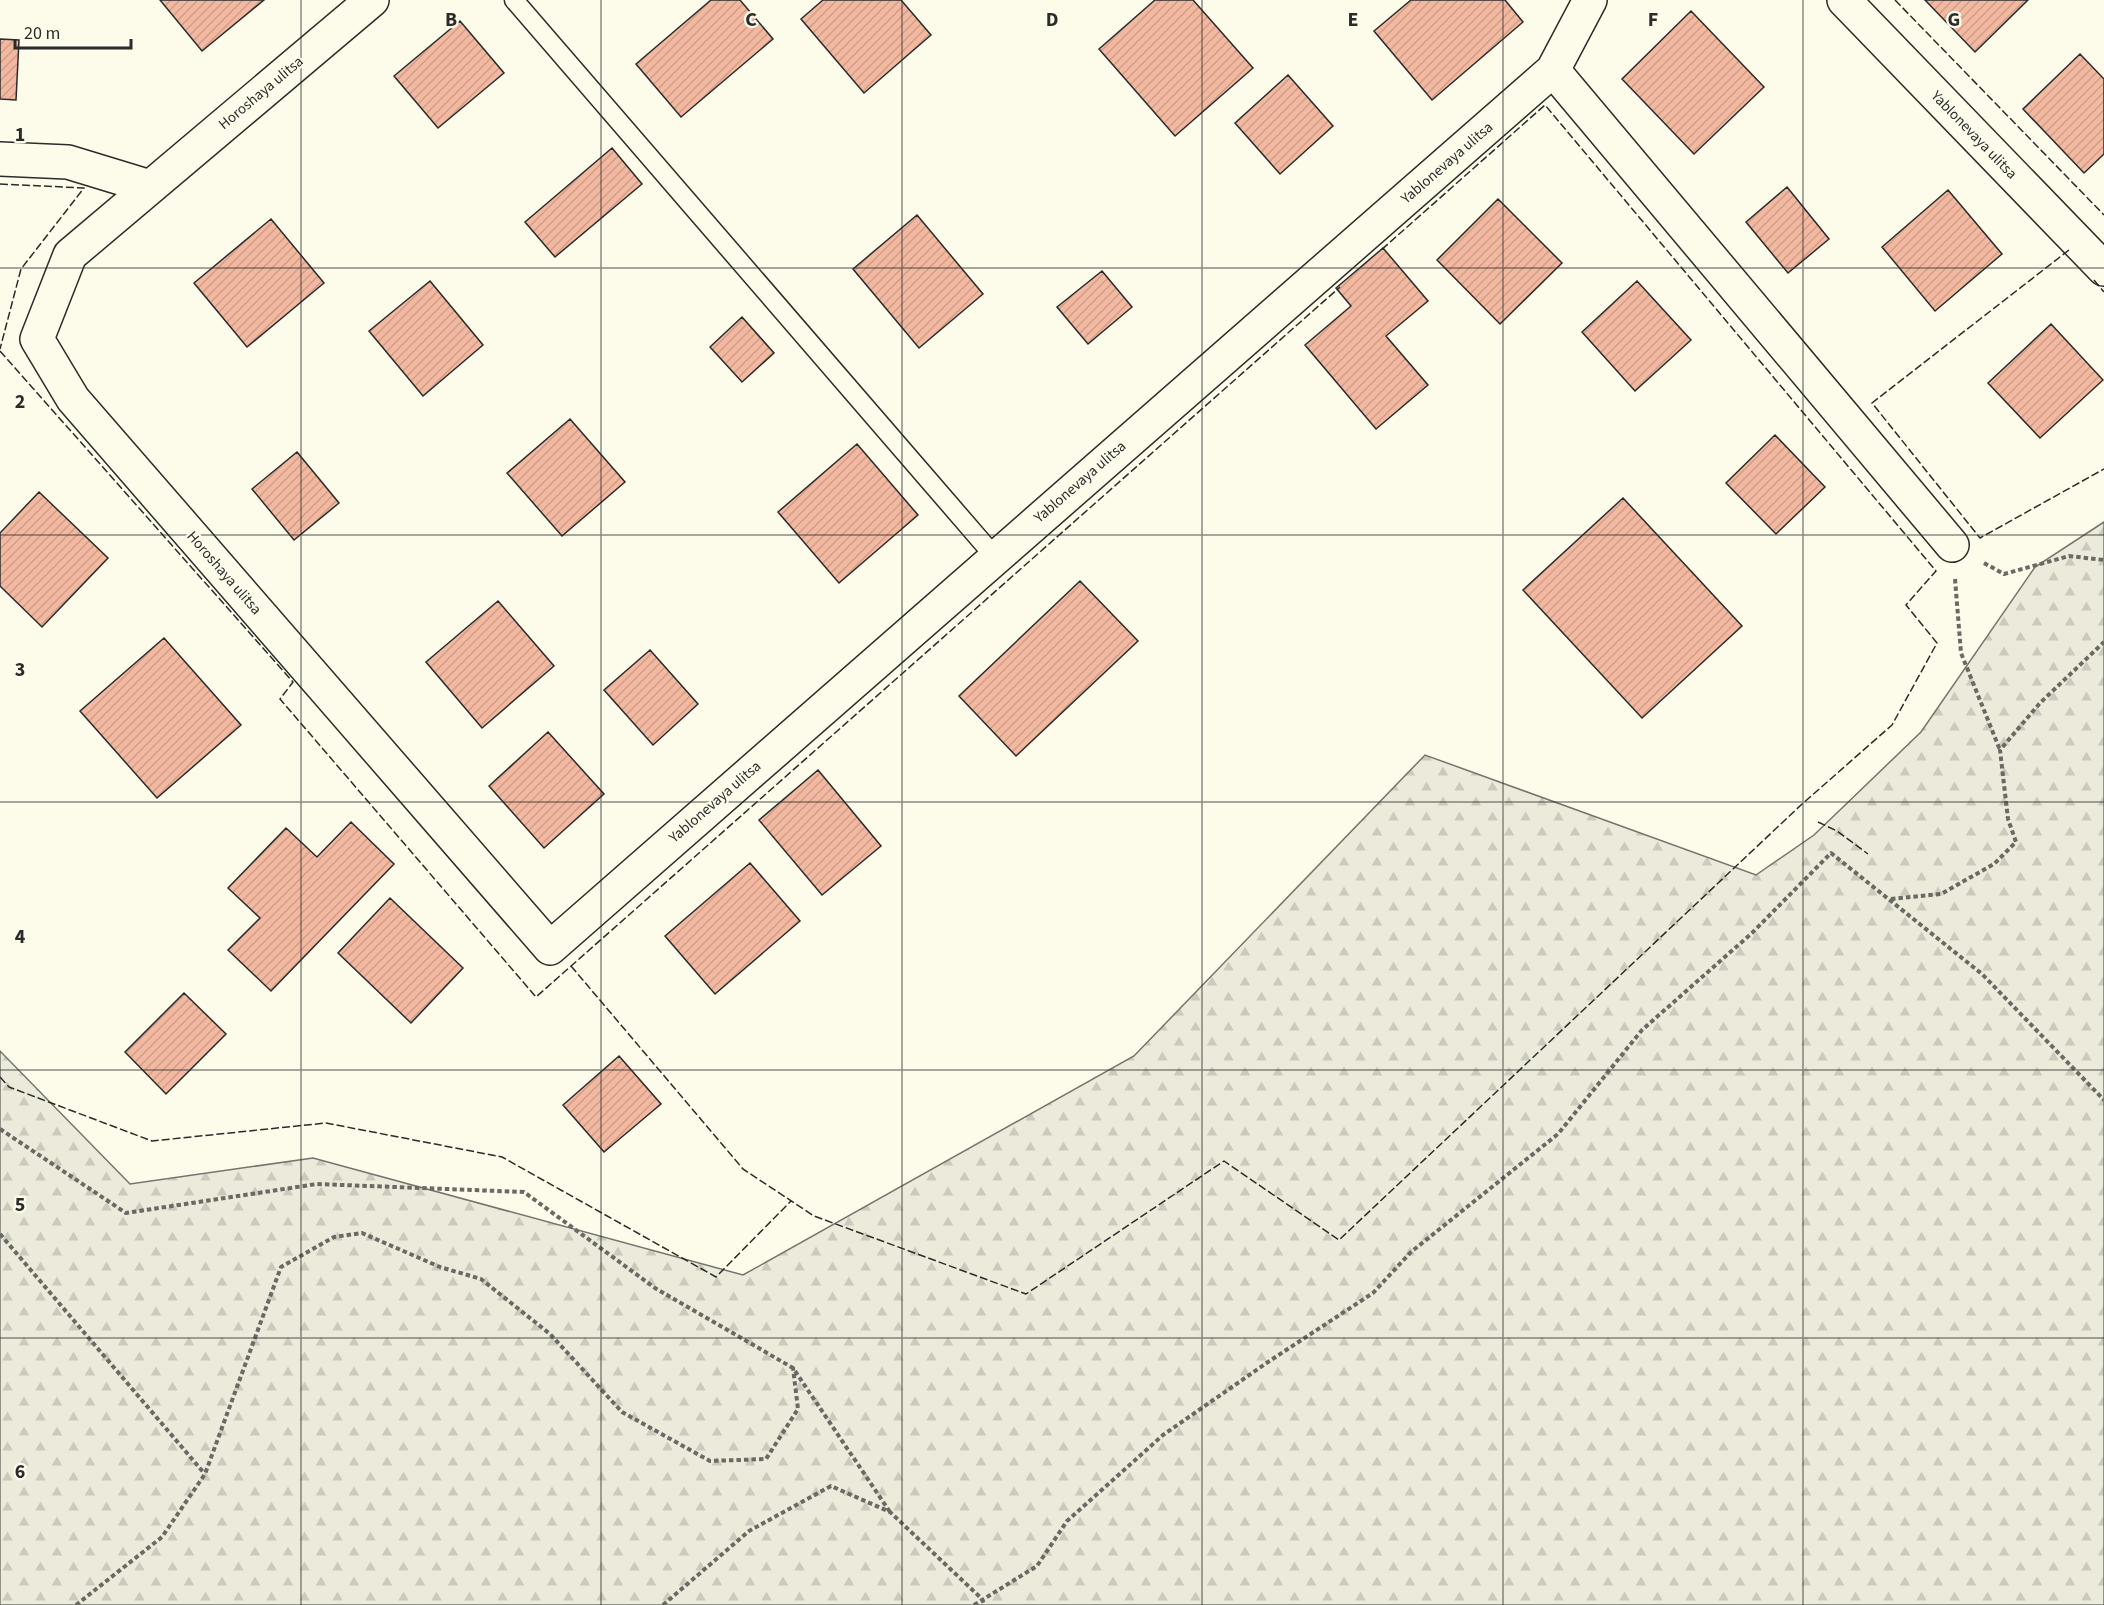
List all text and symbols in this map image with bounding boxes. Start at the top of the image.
text: B [445,6,457,34]
text: C [745,6,757,34]
text: D [1046,6,1058,34]
text: E [1348,6,1358,34]
text: F [1648,6,1658,34]
text: G [1948,6,1960,34]
scale bar [15,12,130,50]
text: 20 m [24,21,60,46]
street label: Horoshaya ulitsa [214,51,308,135]
street label: Yablonevaya ulitsa [1926,85,2022,184]
street label: Yablonevaya ulitsa [1396,117,1498,210]
text: 1 [15,121,25,149]
text: 2 [15,388,25,416]
street label: Yablonevaya ulitsa [1029,436,1131,529]
street label: Horoshaya ulitsa [182,527,266,619]
text: 3 [15,656,25,684]
street label: Yablonevaya ulitsa [664,756,766,849]
text: 4 [15,923,26,951]
text: 5 [15,1191,25,1219]
text: 6 [15,1458,25,1486]

